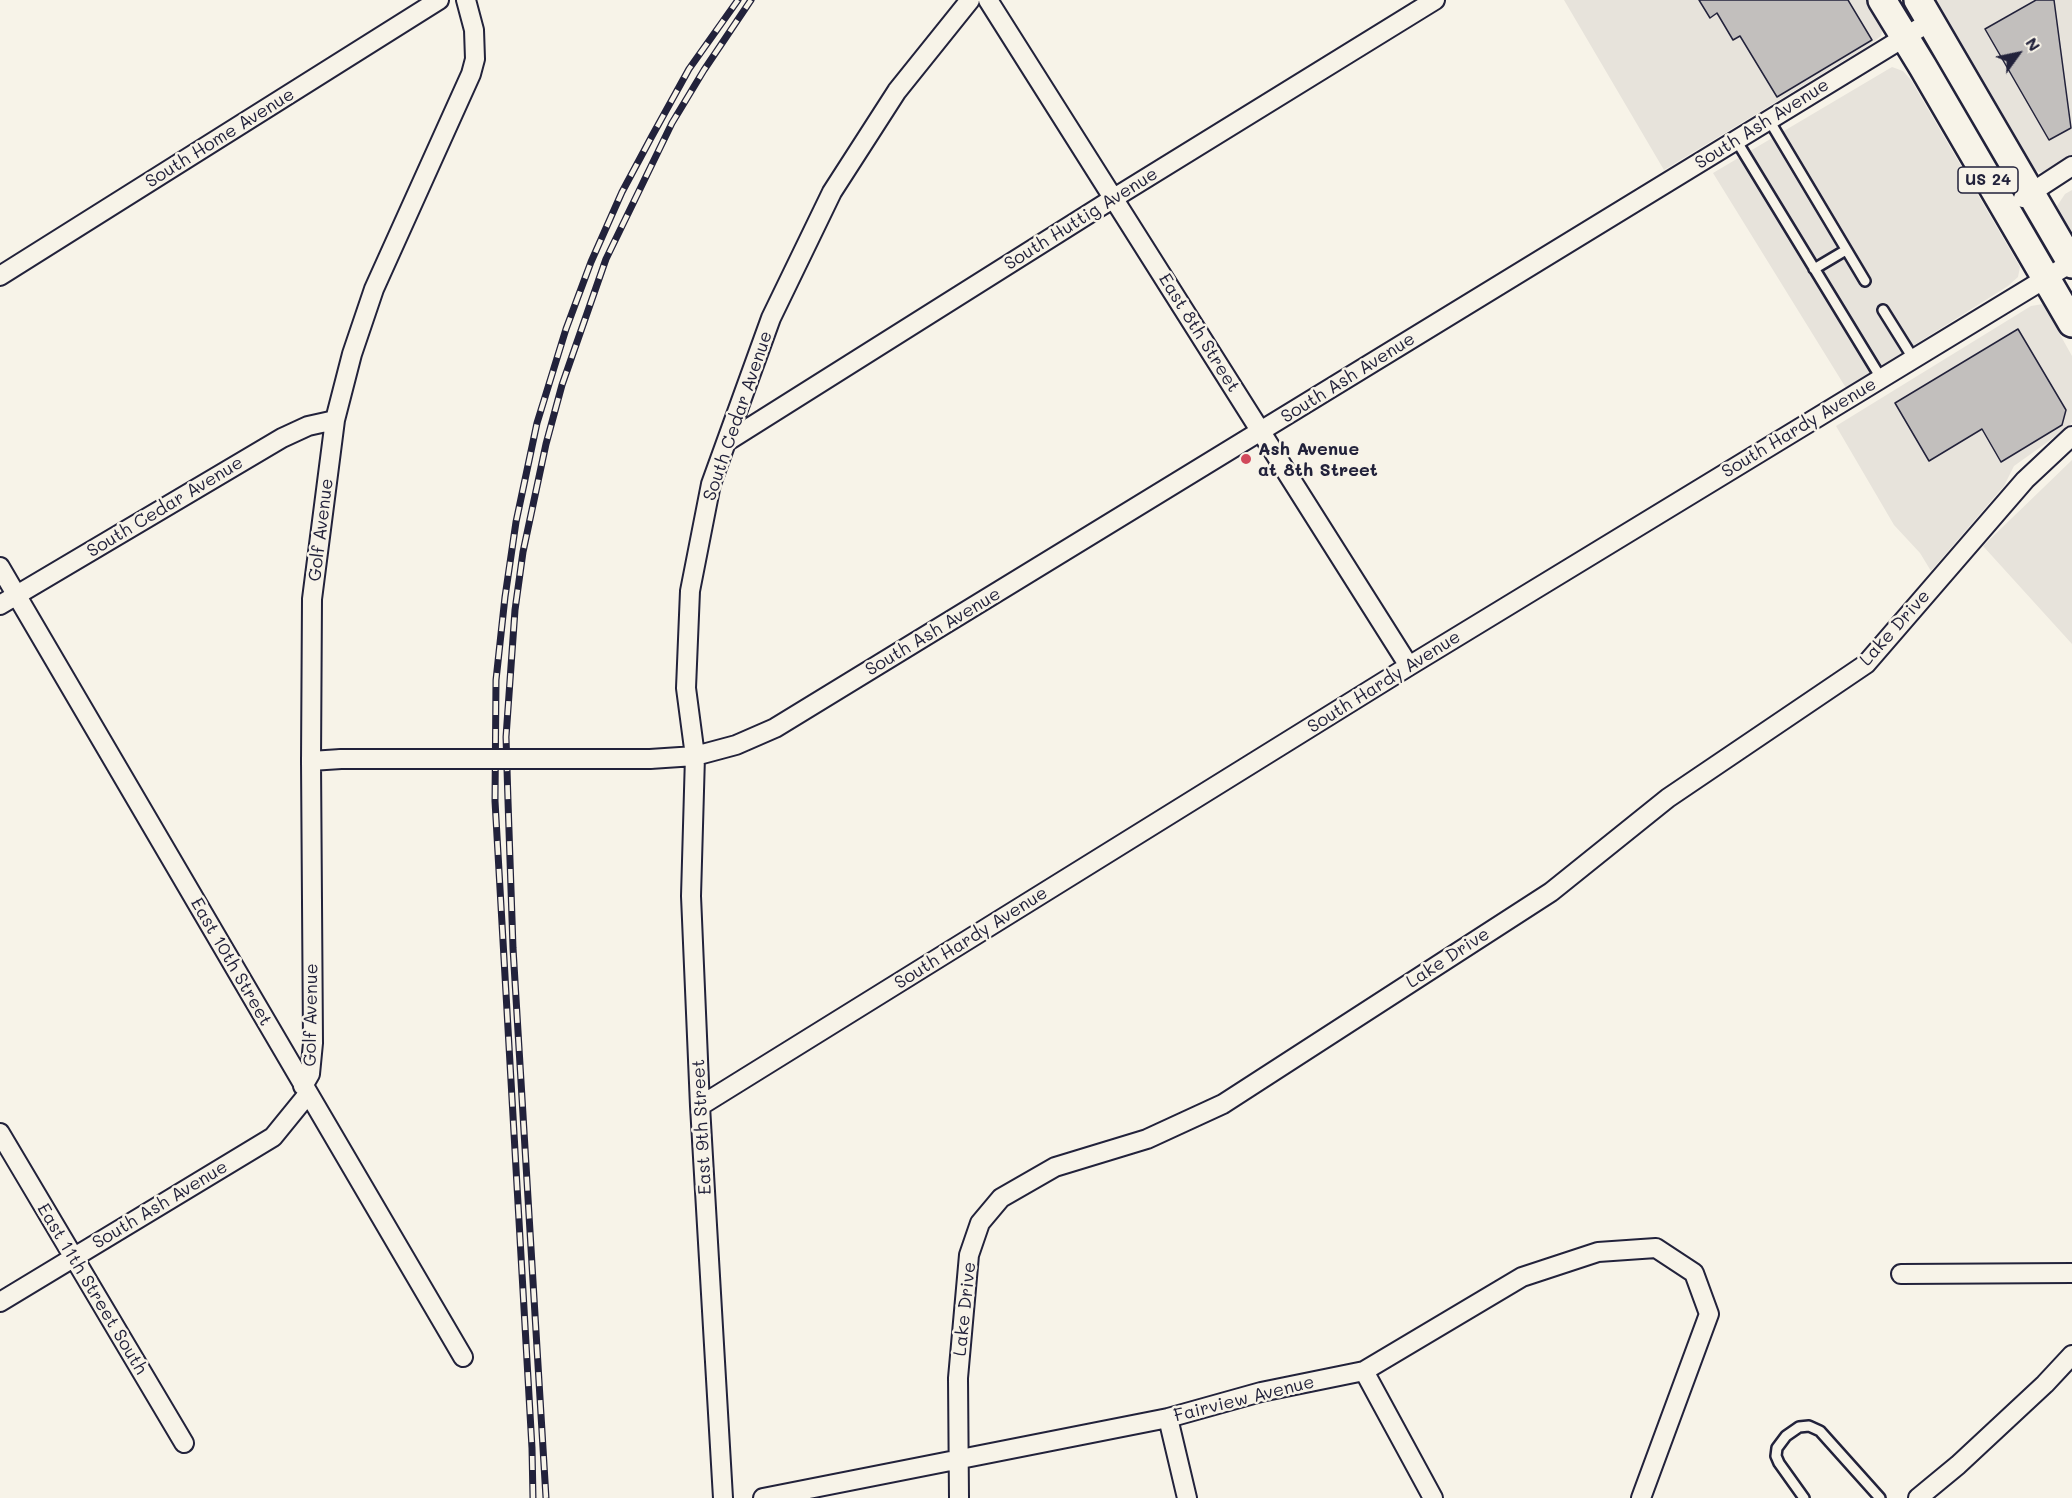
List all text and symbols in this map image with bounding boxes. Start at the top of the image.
north arrow [1988,24,2048,84]
text: N [2021,33,2046,55]
street label: South Ash Avenue [1691,74,1833,174]
street label: South Home Avenue [142,83,298,193]
street label: South Huttig Avenue [1000,163,1162,275]
road number: US 24 [1958,167,2018,193]
street label: East 8th Street [1154,270,1244,396]
street label: South Cedar Avenue [699,328,777,504]
street label: South Ash Avenue [1277,328,1419,428]
street label: South Hardy Avenue [1718,373,1880,483]
place label: Ash Avenue at 8th Street [1258,438,1378,480]
street label: South Cedar Avenue [83,452,247,562]
marker: Ash Avenue at 8th Street [1239,452,1253,466]
street label: Golf Avenue [304,477,338,583]
street label: South Ash Avenue [861,583,1005,681]
street label: Lake Drive [1855,586,1935,670]
street label: South Hardy Avenue [1303,626,1465,738]
street label: South Hardy Avenue [890,882,1052,994]
street label: East 10th Street [186,894,276,1030]
street label: Lake Drive [1402,923,1494,993]
street label: Golf Avenue [299,963,323,1067]
street label: East 9th Street [688,1059,716,1195]
street label: South Ash Avenue [88,1156,232,1254]
street label: East 11th Street South [32,1200,152,1378]
street label: Lake Drive [949,1261,981,1357]
street label: Fairview Avenue [1172,1371,1316,1427]

